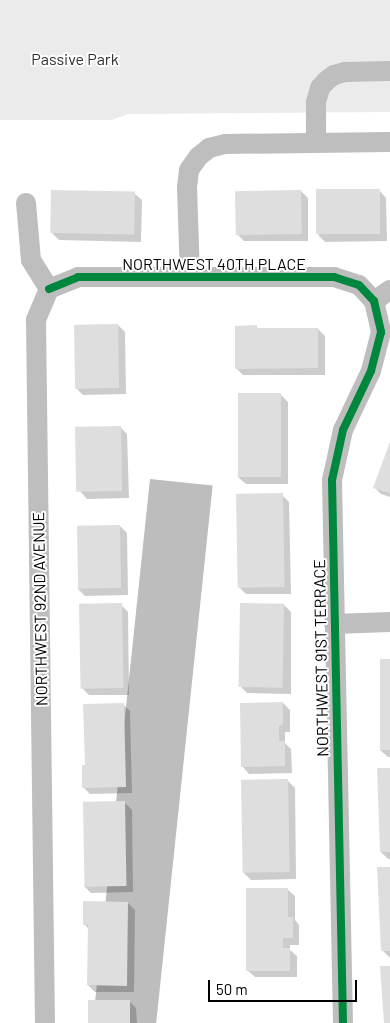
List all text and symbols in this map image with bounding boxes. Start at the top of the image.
park label: Passive Park [31,49,119,69]
street label: NORTHWEST 40TH PLACE [122,254,306,274]
street label: NORTHWEST 92ND AVENUE [29,512,51,706]
street label: NORTHWEST 91ST TERRACE [310,559,332,757]
scale bar [210,970,359,1002]
text: 50 m [216,980,248,998]

